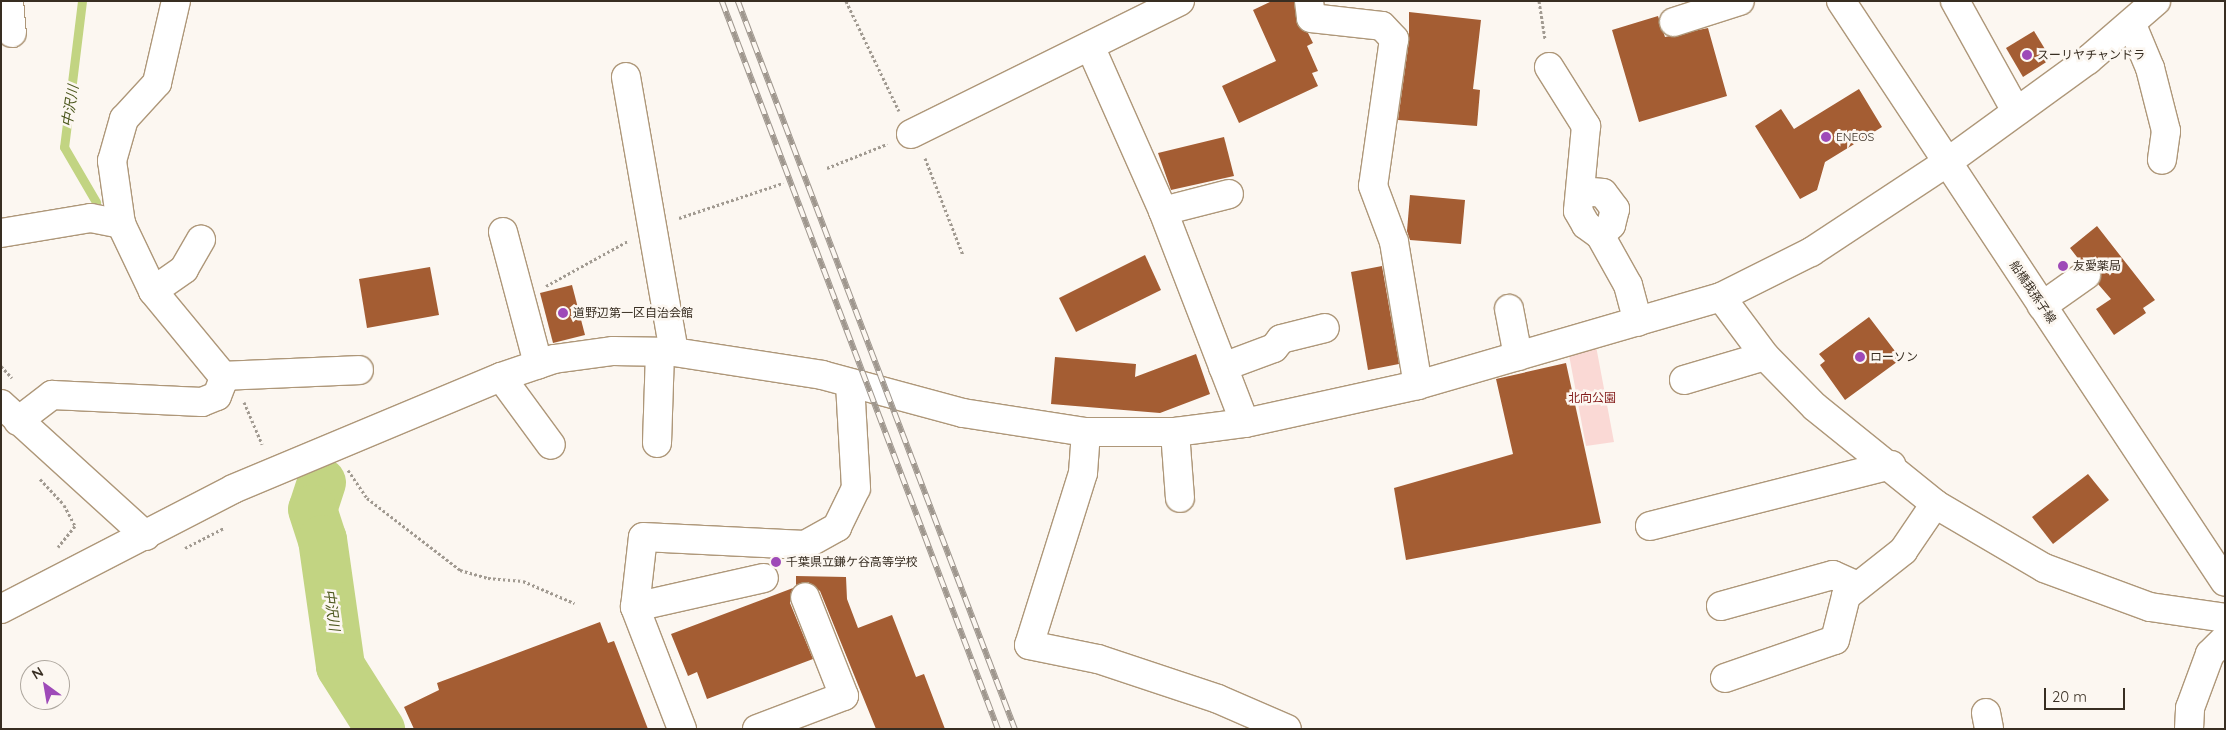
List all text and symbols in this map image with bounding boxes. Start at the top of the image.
place label: スーリヤチャンドラ [2037,48,2145,62]
marker: スーリヤチャンドラ [2021,49,2033,61]
water label: 中沢川 [58,84,82,128]
place label: ENEOS [1836,130,1874,144]
marker: ENEOS [1820,131,1832,143]
street label: 船橋我孫子線 [2007,258,2059,326]
place label: 友愛薬局 [2073,259,2121,273]
marker: 友愛薬局 [2057,260,2069,272]
place label: 道野辺第一区自治会館 [573,306,693,320]
marker: 道野辺第一区自治会館 [557,307,569,319]
place label: ローソン [1870,350,1918,364]
marker: ローソン [1854,351,1866,363]
park label: 北向公園 [1568,391,1616,405]
place label: 千葉県立鎌ケ谷高等学校 [786,555,918,569]
marker: 千葉県立鎌ケ谷高等学校 [770,556,782,568]
water label: 中沢川 [321,588,343,632]
north arrow [20,660,70,710]
text: N [28,663,47,683]
scale bar [2046,678,2127,710]
text: 20 m [2052,687,2087,706]

